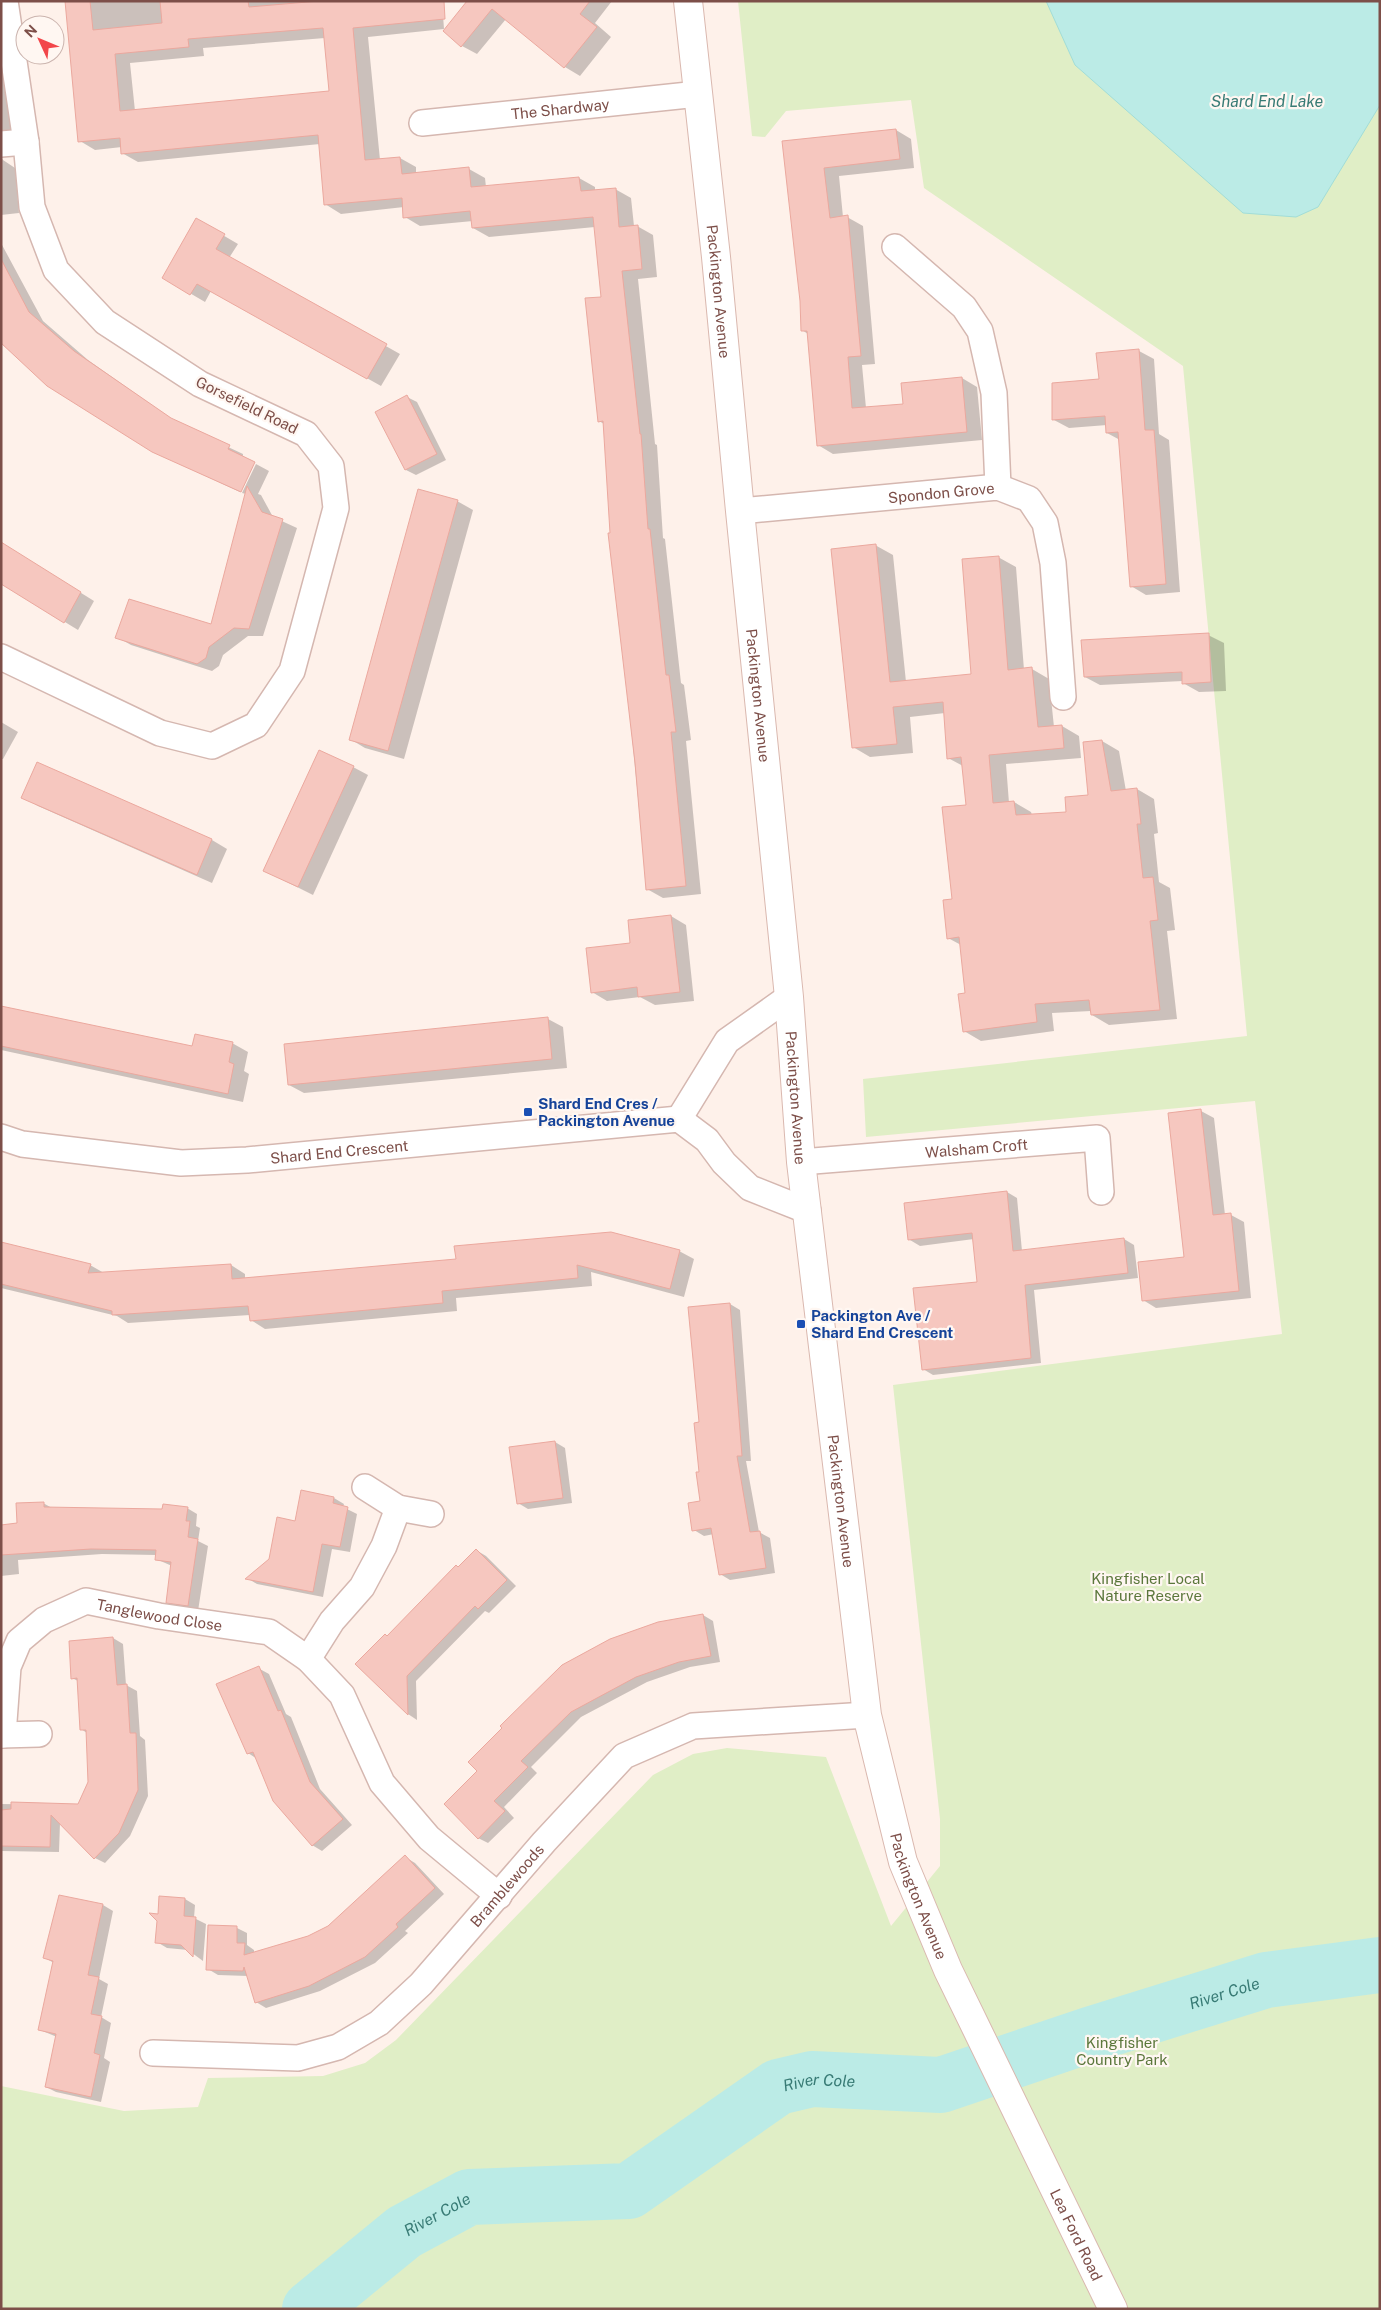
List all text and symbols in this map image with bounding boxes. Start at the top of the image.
north arrow [15,15,65,65]
text: N [21,21,40,40]
water label: Shard End Lake [1211,92,1324,111]
street label: The Shardway [510,95,610,122]
street label: Packington Avenue [704,224,734,359]
street label: Gorsefield Road [193,373,301,437]
street label: Spondon Grove [887,479,995,506]
street label: Packington Avenue [743,628,774,763]
street label: Packington Avenue [783,1030,810,1165]
place label: Shard End Cres / Packington Avenue [538,1095,675,1129]
marker: Shard End Cres / Packington Avenue [522,1106,534,1118]
street label: Walsham Croft [924,1135,1029,1160]
street label: Shard End Crescent [269,1136,409,1166]
place label: Packington Ave / Shard End Crescent [811,1307,953,1341]
marker: Packington Ave / Shard End Crescent [795,1318,807,1330]
street label: Packington Avenue [825,1433,858,1569]
park label: Kingfisher Local Nature Reserve [1091,1570,1205,1604]
street label: Tanglewood Close [95,1595,223,1634]
street label: Packington Avenue [888,1831,951,1961]
street label: Bramblewoods [466,1841,547,1930]
water label: River Cole [1187,1973,1262,2013]
park label: Kingfisher Country Park [1076,2034,1168,2068]
water label: River Cole [781,2069,856,2095]
street label: Lea Ford Road [1047,2186,1106,2283]
water label: River Cole [400,2188,474,2240]

